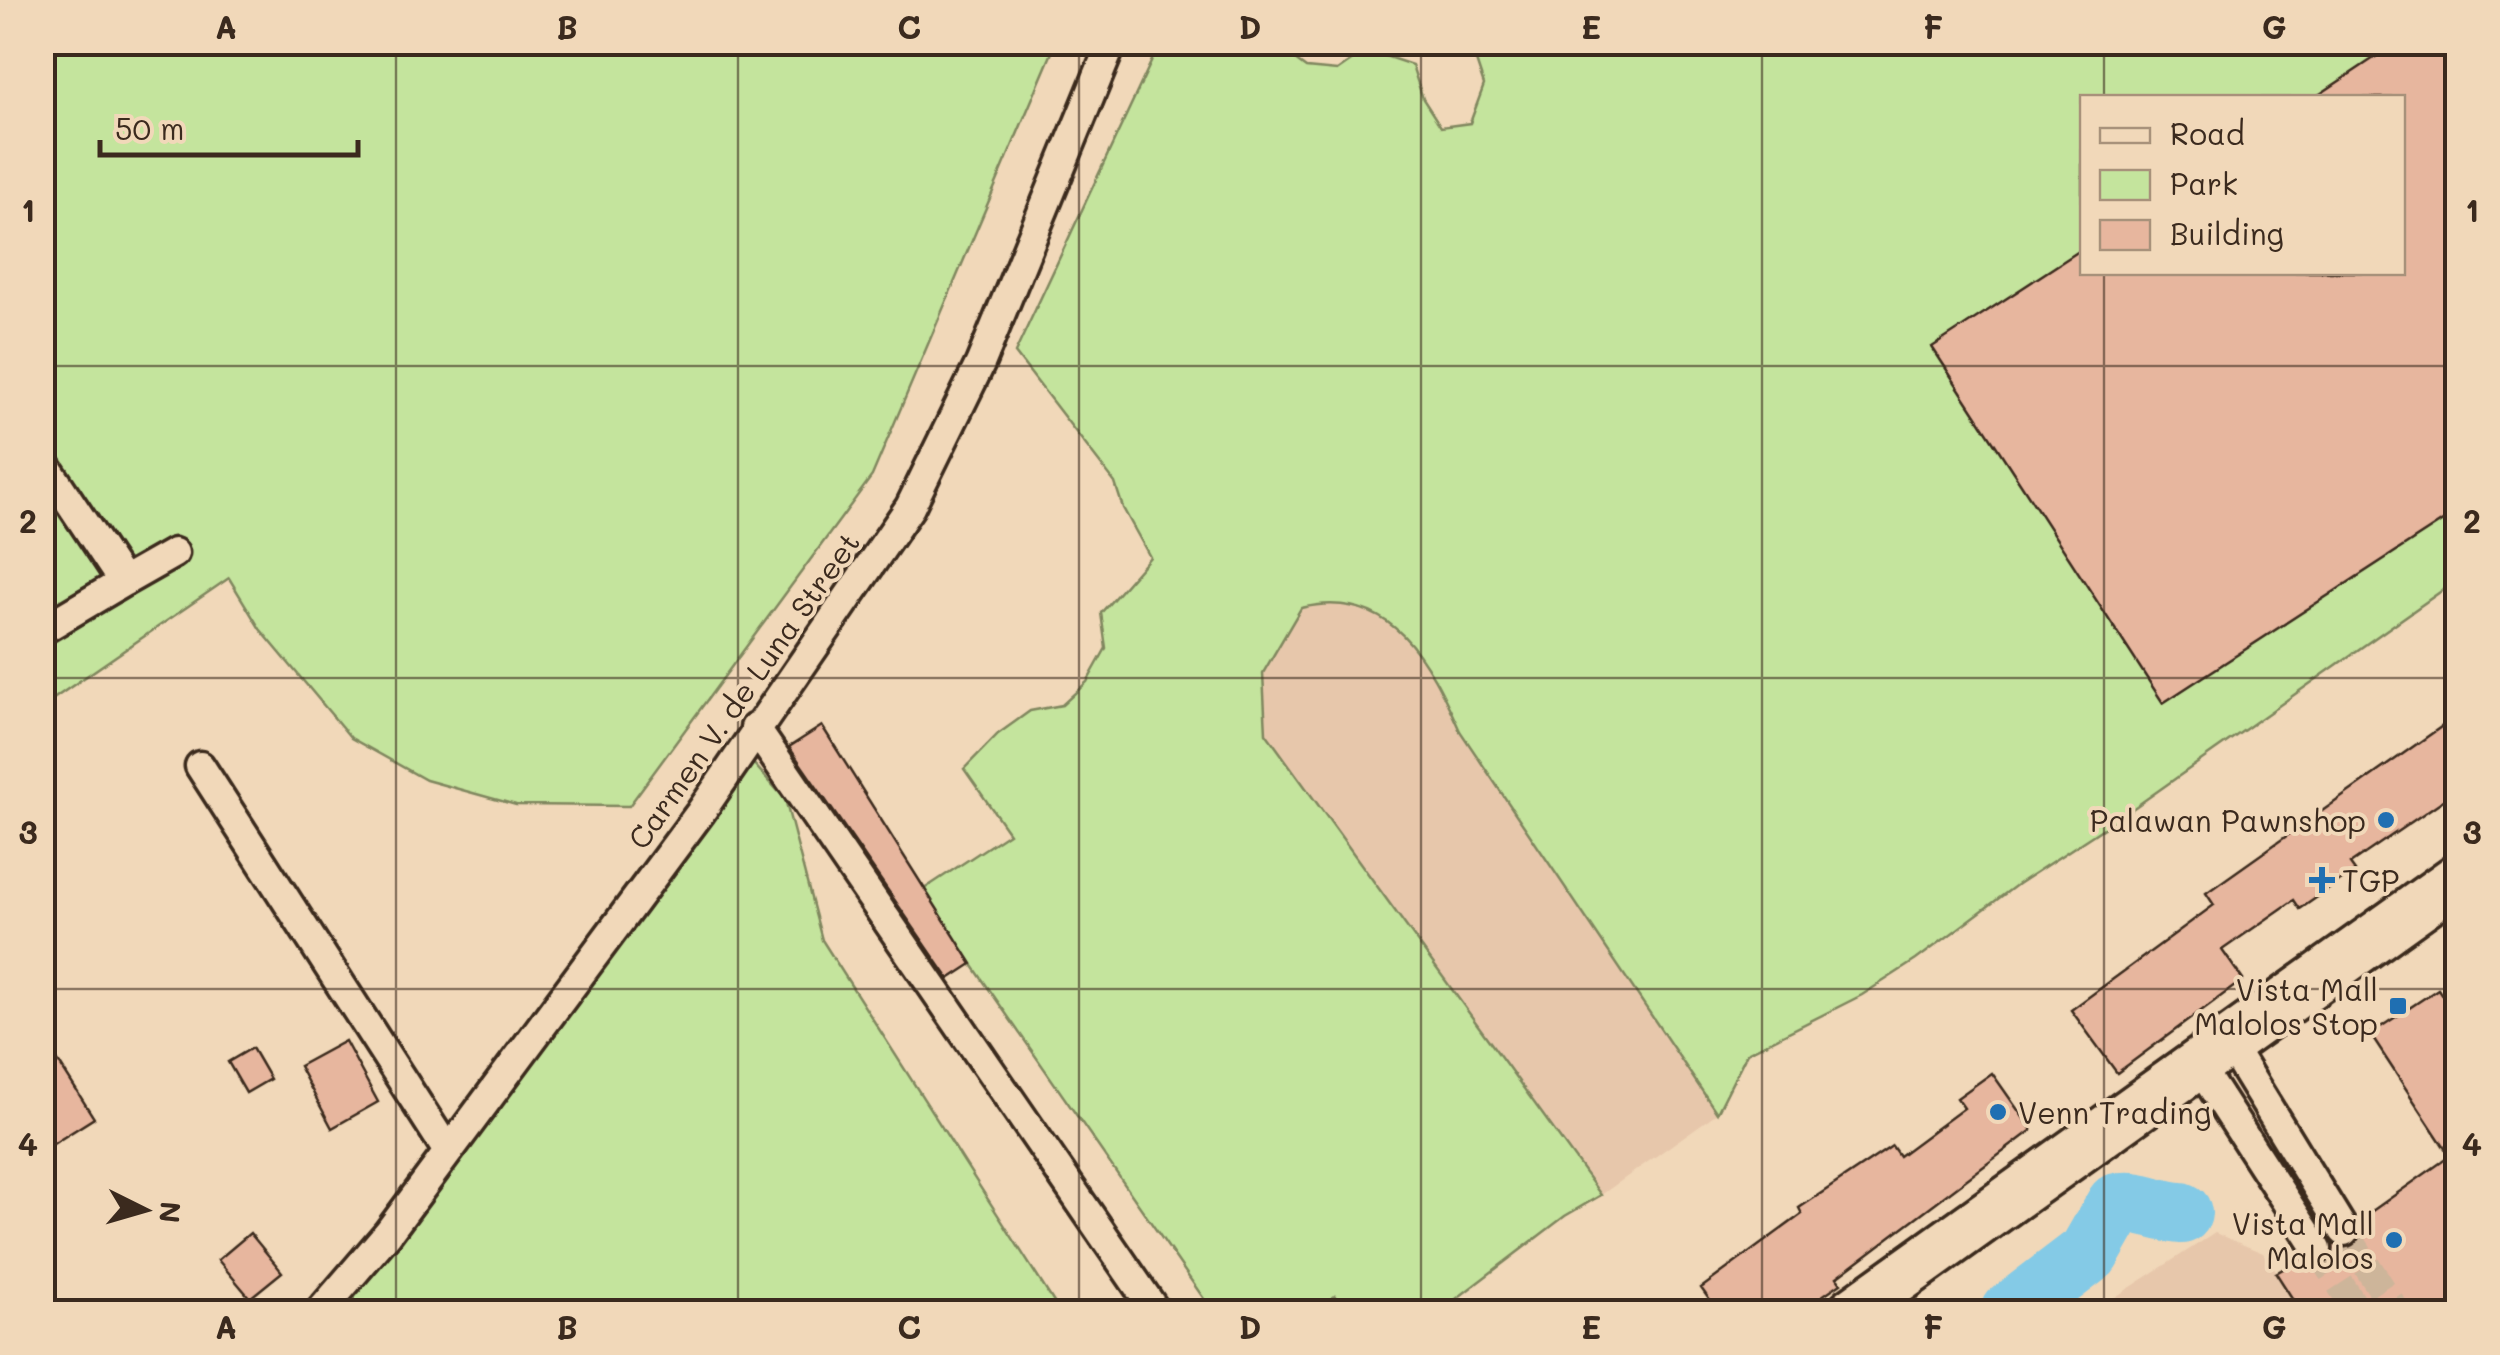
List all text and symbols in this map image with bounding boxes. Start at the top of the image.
text: A [215,5,237,47]
text: B [556,5,578,47]
text: C [897,5,921,47]
text: D [1239,5,1261,47]
text: E [1581,5,1601,47]
text: F [1923,5,1943,47]
text: G [2262,5,2286,47]
scale bar [100,95,358,157]
legend [2080,95,2405,275]
text: 50 m [115,108,185,148]
text: Road [2170,113,2245,153]
text: Park [2170,163,2238,203]
text: 1 [21,188,35,230]
text: 1 [2465,188,2479,230]
text: Building [2170,213,2284,253]
text: 2 [19,499,37,541]
text: 2 [2463,499,2481,541]
street label: Carmen V. de Luna Street [618,524,868,856]
place label: Palawan Pawnshop [2090,800,2366,840]
marker: Palawan Pawnshop [2375,809,2397,831]
text: 3 [18,810,38,852]
text: 3 [2462,810,2482,852]
place label: TGP [2342,860,2399,900]
marker: TGP [2311,869,2333,891]
place label: Vista Mall Malolos Stop [2194,969,2378,1043]
marker: Vista Mall Malolos Stop [2387,995,2409,1017]
place label: Venn Trading [2018,1092,2211,1132]
marker: Venn Trading [1987,1101,2009,1123]
text: 4 [18,1122,38,1164]
text: 4 [2462,1122,2482,1164]
north arrow [95,1160,195,1260]
text: N [152,1200,190,1224]
place label: Vista Mall Malolos [2232,1203,2374,1277]
marker: Vista Mall Malolos [2383,1229,2405,1251]
text: A [215,1305,237,1347]
text: B [556,1305,578,1347]
text: C [897,1305,921,1347]
text: D [1239,1305,1261,1347]
text: E [1581,1305,1601,1347]
text: F [1923,1305,1943,1347]
text: G [2262,1305,2286,1347]

